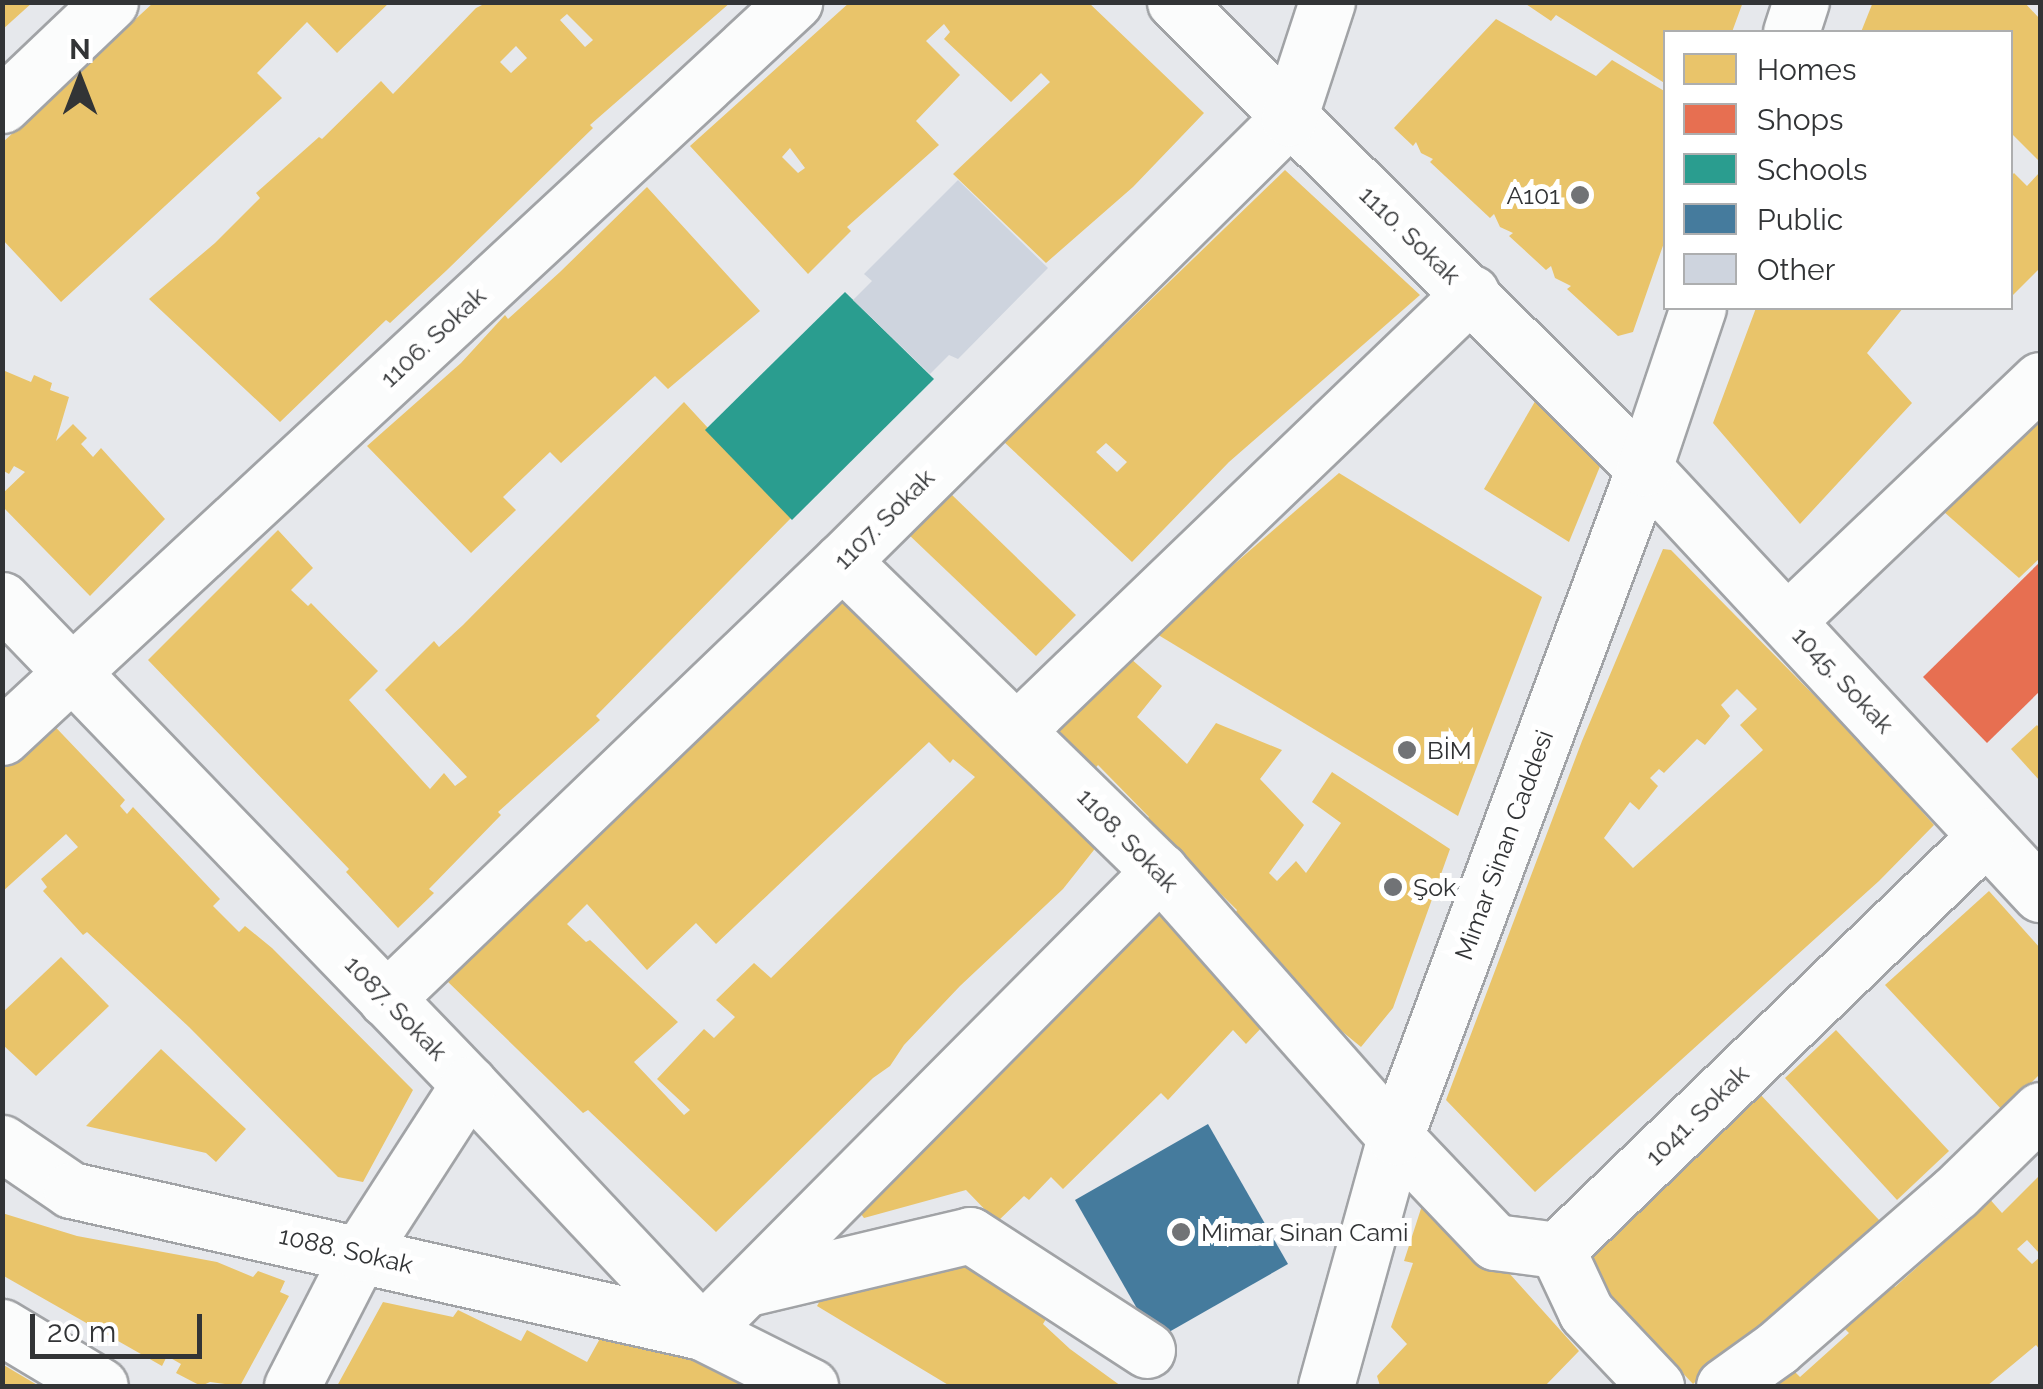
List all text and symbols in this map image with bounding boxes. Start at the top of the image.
north arrow [30,30,130,130]
legend [1663,30,2013,310]
text: N [69,33,91,66]
text: Homes [1757,52,1856,87]
text: Shops [1757,102,1844,137]
text: Schools [1757,152,1868,187]
street label: 1110. Sokak [1353,180,1467,290]
place label: A101 [1506,180,1560,210]
marker: A101 [1569,184,1591,206]
text: Public [1757,202,1843,237]
text: Other [1757,252,1835,287]
street label: 1106. Sokak [374,281,492,393]
street label: 1107. Sokak [828,463,940,575]
street label: 1045. Sokak [1786,621,1900,739]
street label: Mimar Sinan Caddesi [1448,726,1560,964]
place label: BİM [1427,735,1472,765]
marker: BİM [1396,739,1418,761]
street label: 1108. Sokak [1071,782,1185,898]
place label: Şok [1413,872,1456,902]
marker: Şok [1382,876,1404,898]
street label: 1087. Sokak [339,949,453,1067]
street label: 1041. Sokak [1639,1059,1755,1171]
place label: Mimar Sinan Cami [1201,1217,1409,1247]
street label: 1088. Sokak [276,1220,416,1280]
marker: Mimar Sinan Cami [1170,1221,1192,1243]
scale bar [35,1294,208,1356]
text: 20 m [47,1314,116,1349]

